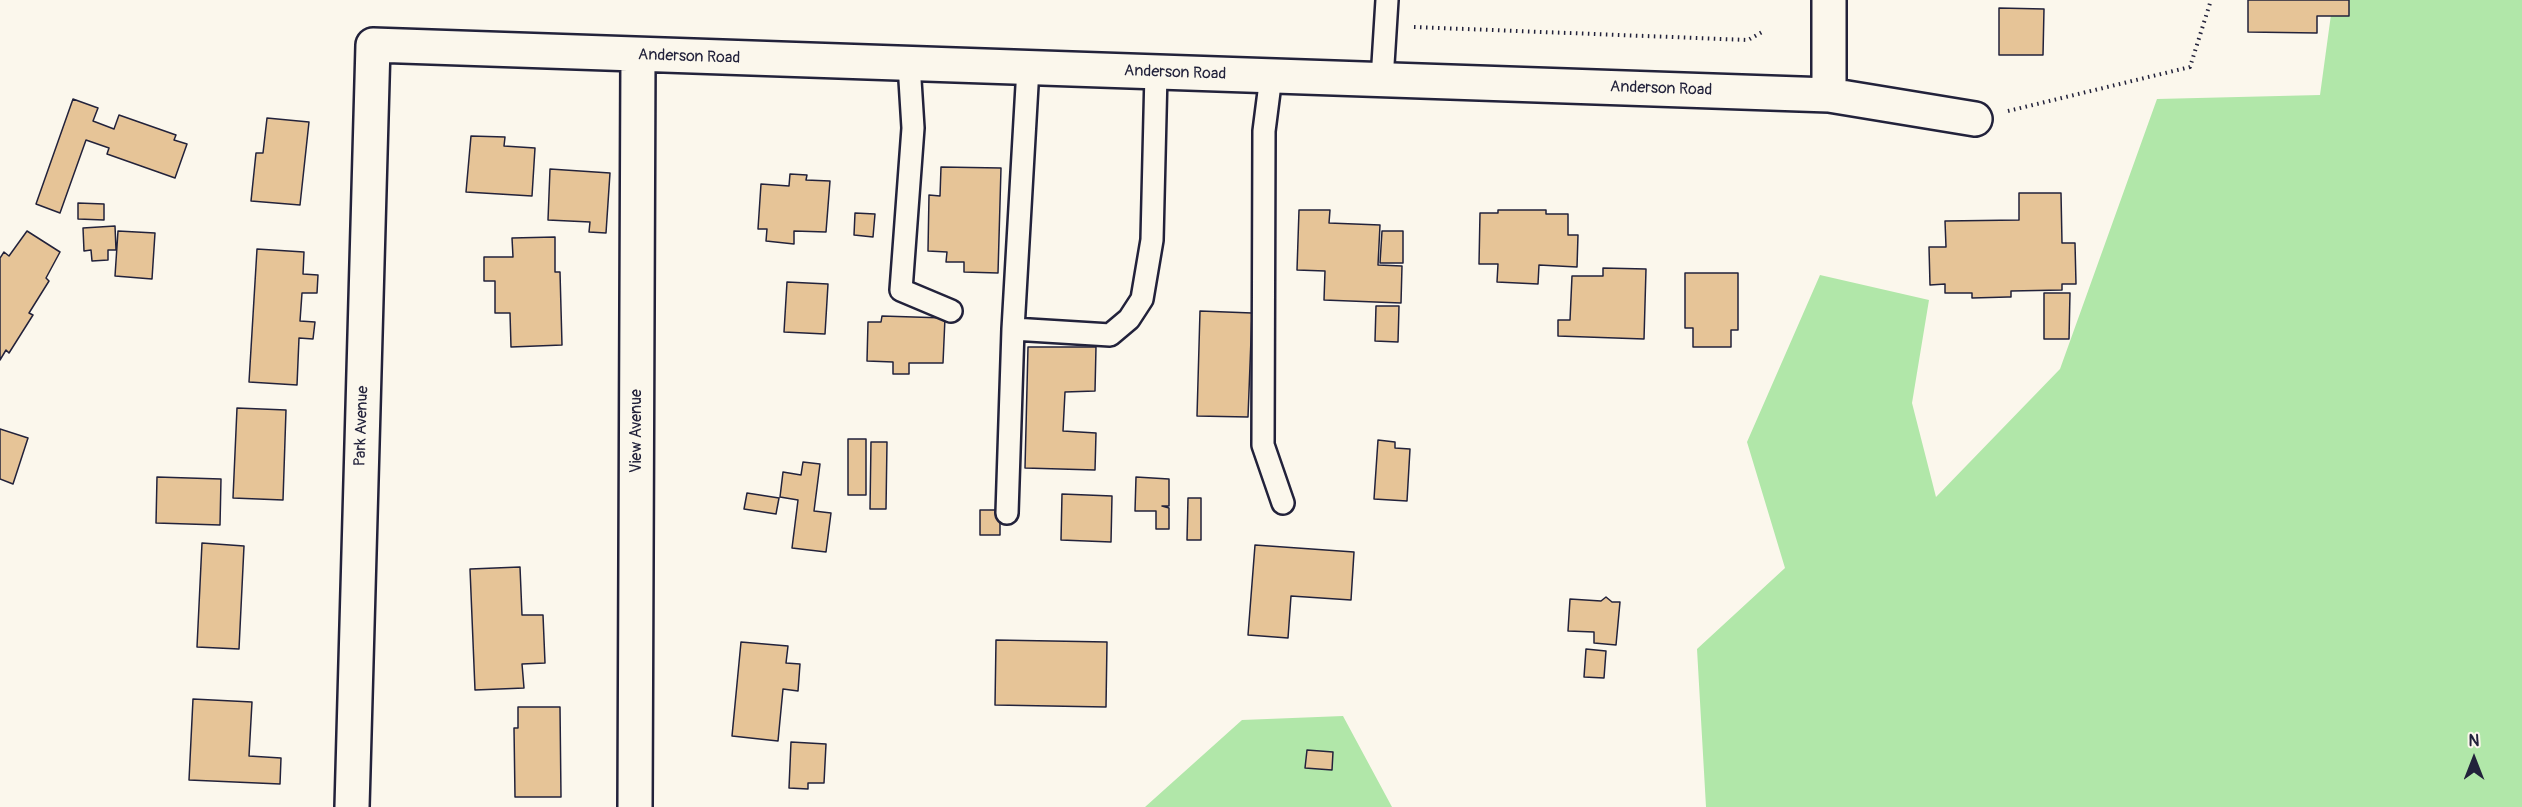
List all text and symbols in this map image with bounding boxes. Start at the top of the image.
street label: Anderson Road [638,46,740,68]
street label: Anderson Road [1124,62,1226,84]
street label: Anderson Road [1610,78,1712,100]
street label: Park Avenue [351,385,373,467]
street label: View Avenue [627,389,647,473]
north arrow [2444,729,2504,789]
text: N [2469,731,2479,751]

